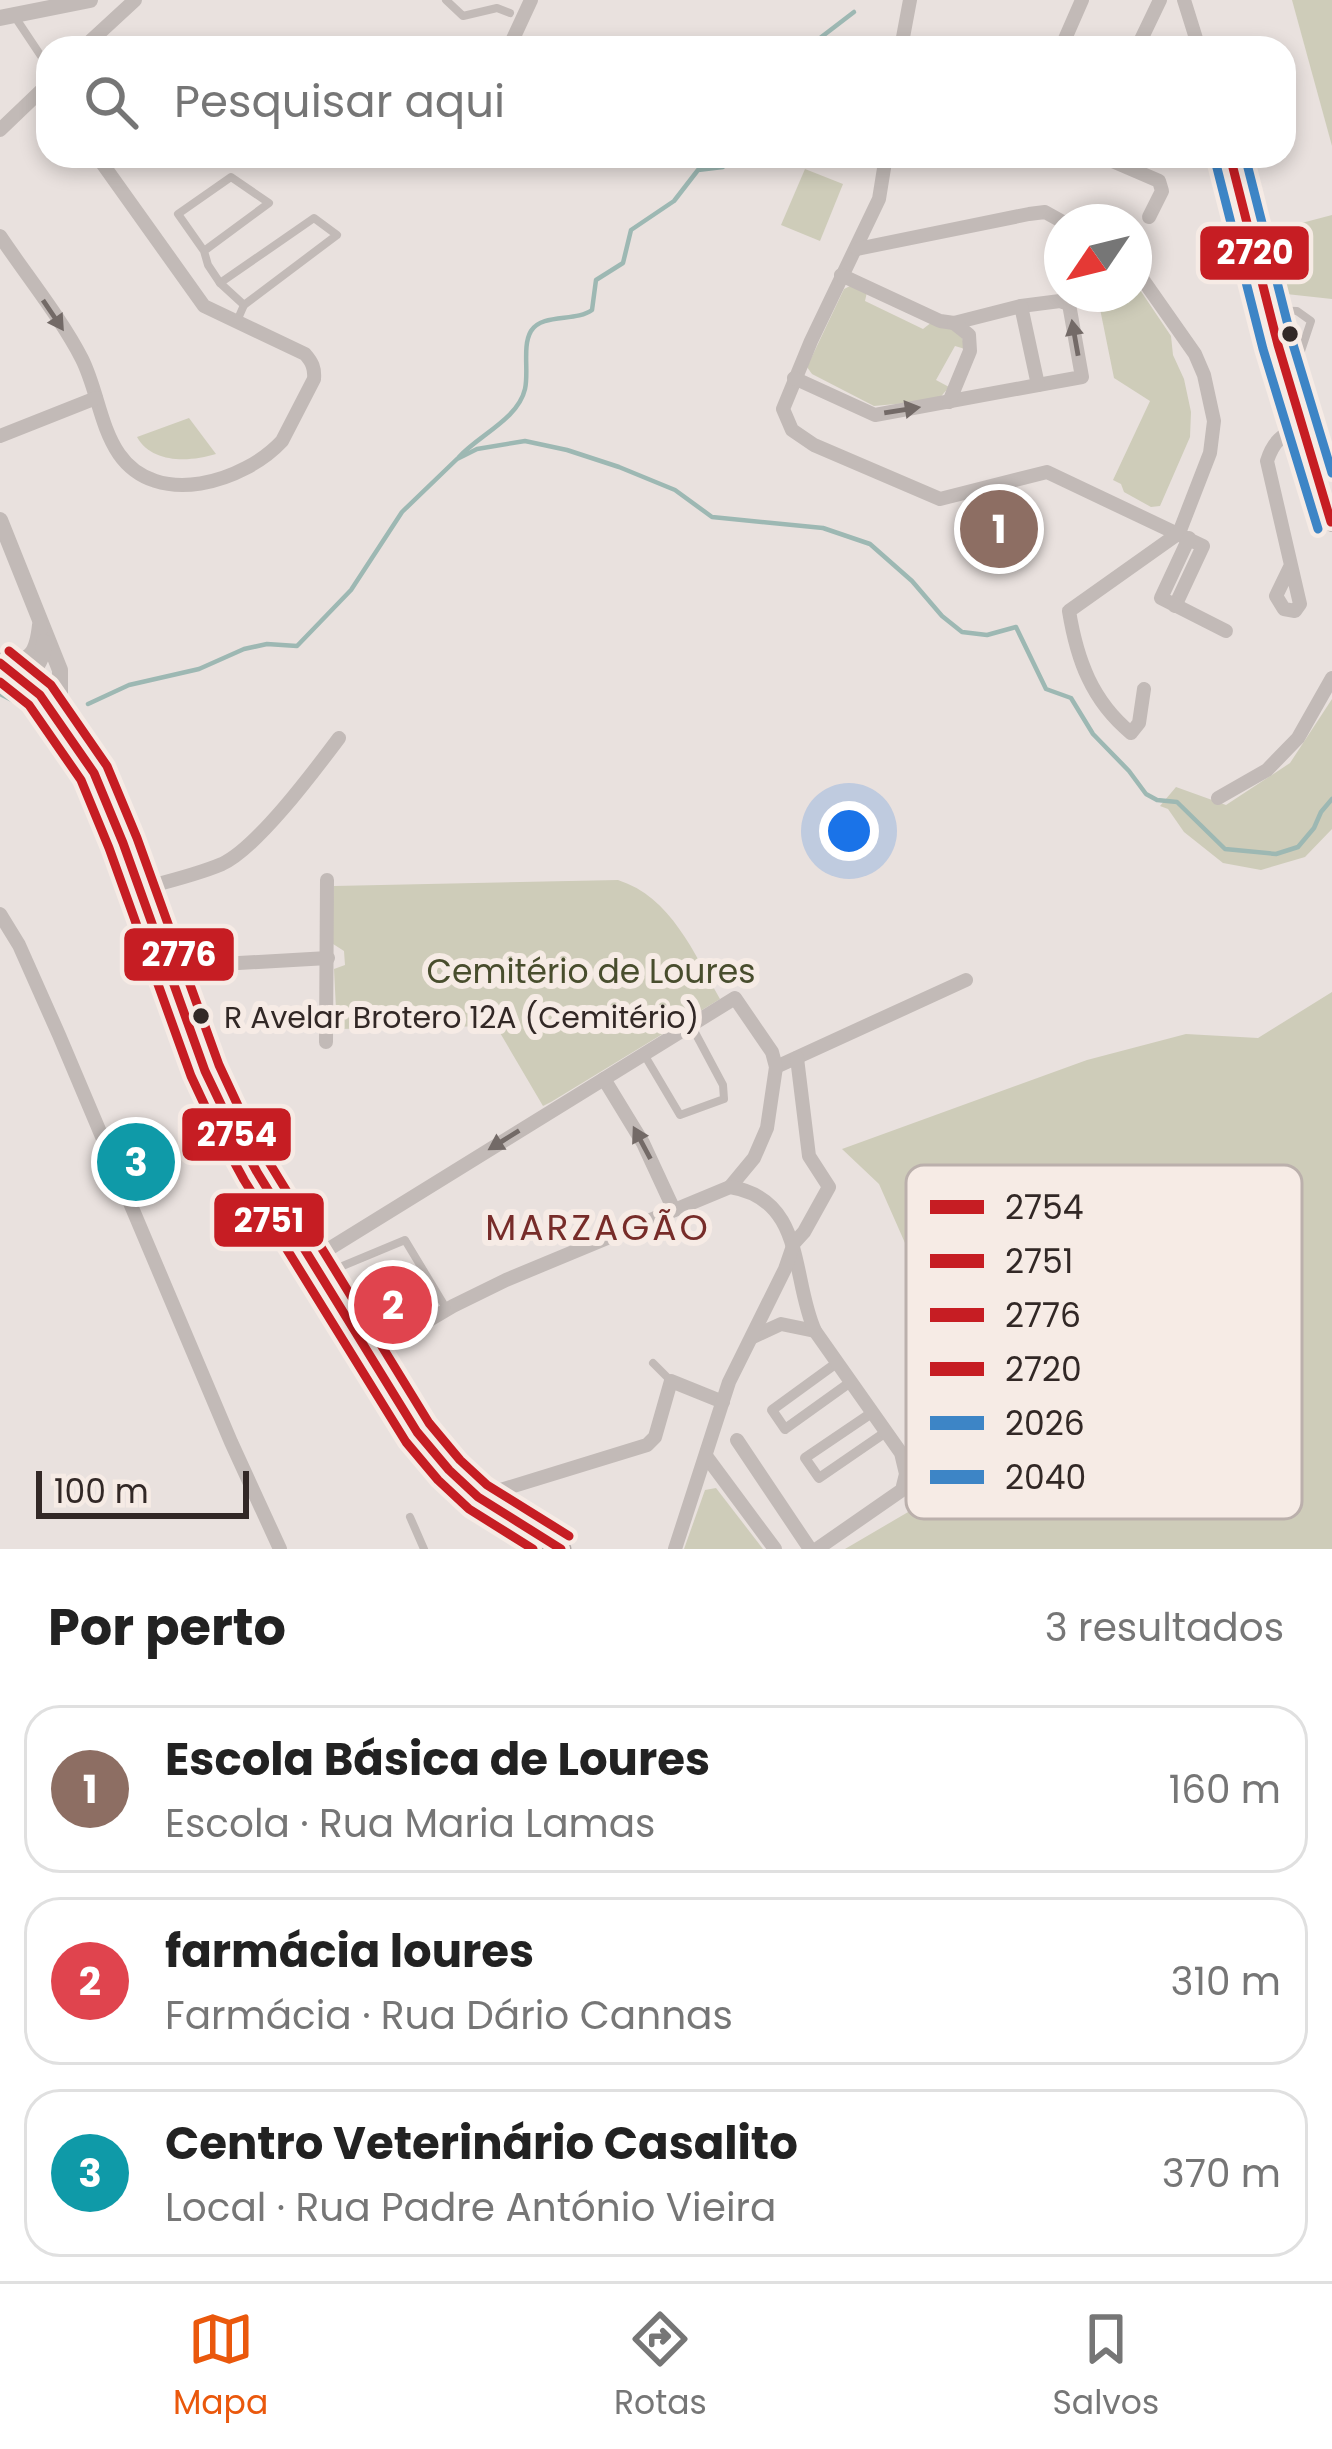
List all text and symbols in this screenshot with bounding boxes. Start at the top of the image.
search box [36,36,1296,168]
icon: search [78,69,144,135]
text: Pesquisar aqui [174,70,505,133]
north arrow [1044,204,1152,312]
line badge: 2720 [1198,224,1311,282]
text: 2720 [1217,229,1293,276]
one-way arrow [41,298,63,331]
one-way arrow [1065,319,1083,357]
unlabelled marker [1279,323,1301,345]
one-way arrow [884,401,922,419]
pin: 1 [960,484,1038,574]
your location [819,801,879,861]
line badge: 2776 [122,926,236,983]
text: 2776 [141,931,217,978]
park label: Cemitério de Loures [427,948,755,995]
place label: R Avelar Brotero 12A (Cemitério) [224,996,699,1039]
marker: R Avelar Brotero 12A (Cemitério) [190,1005,212,1027]
line badge: 2754 [180,1106,293,1163]
text: 2754 [197,1111,277,1158]
pin: 3 [97,1117,175,1207]
one-way arrow [632,1125,653,1160]
one-way arrow [488,1128,521,1150]
legend [906,1165,1302,1519]
text: 2754 [1005,1184,1083,1231]
line badge: 2751 [212,1191,326,1249]
text: 2751 [234,1197,304,1244]
district label: MARZAGÃO [485,1202,711,1253]
text: 2751 [1005,1238,1073,1285]
pin: 2 [354,1260,432,1350]
text: 2776 [1005,1292,1081,1339]
text: 2720 [1005,1346,1082,1393]
text: 2026 [1005,1400,1085,1447]
text: 2040 [1005,1454,1086,1501]
scale bar [36,1465,249,1518]
text: 100 m [54,1468,149,1515]
text: Por perto [48,1591,286,1663]
text: 3 resultados [1045,1600,1284,1655]
text: Escola Básica de Loures [165,1728,710,1791]
text: 1 [83,1762,97,1817]
text: 160 m [1169,1762,1281,1817]
text: Escola · Rua Maria Lamas [165,1796,655,1851]
text: farmácia loures [165,1920,534,1983]
text: 2 [79,1954,101,2009]
text: 310 m [1170,1954,1281,2009]
text: Farmácia · Rua Dário Cannas [165,1988,733,2043]
text: Centro Veterinário Casalito [165,2112,798,2175]
text: 3 [78,2146,102,2201]
text: 370 m [1162,2146,1281,2201]
text: Local · Rua Padre António Vieira [165,2180,776,2235]
tab: Mapa [173,2306,268,2428]
tab: Rotas [614,2306,707,2428]
tab: Salvos [1052,2306,1159,2428]

